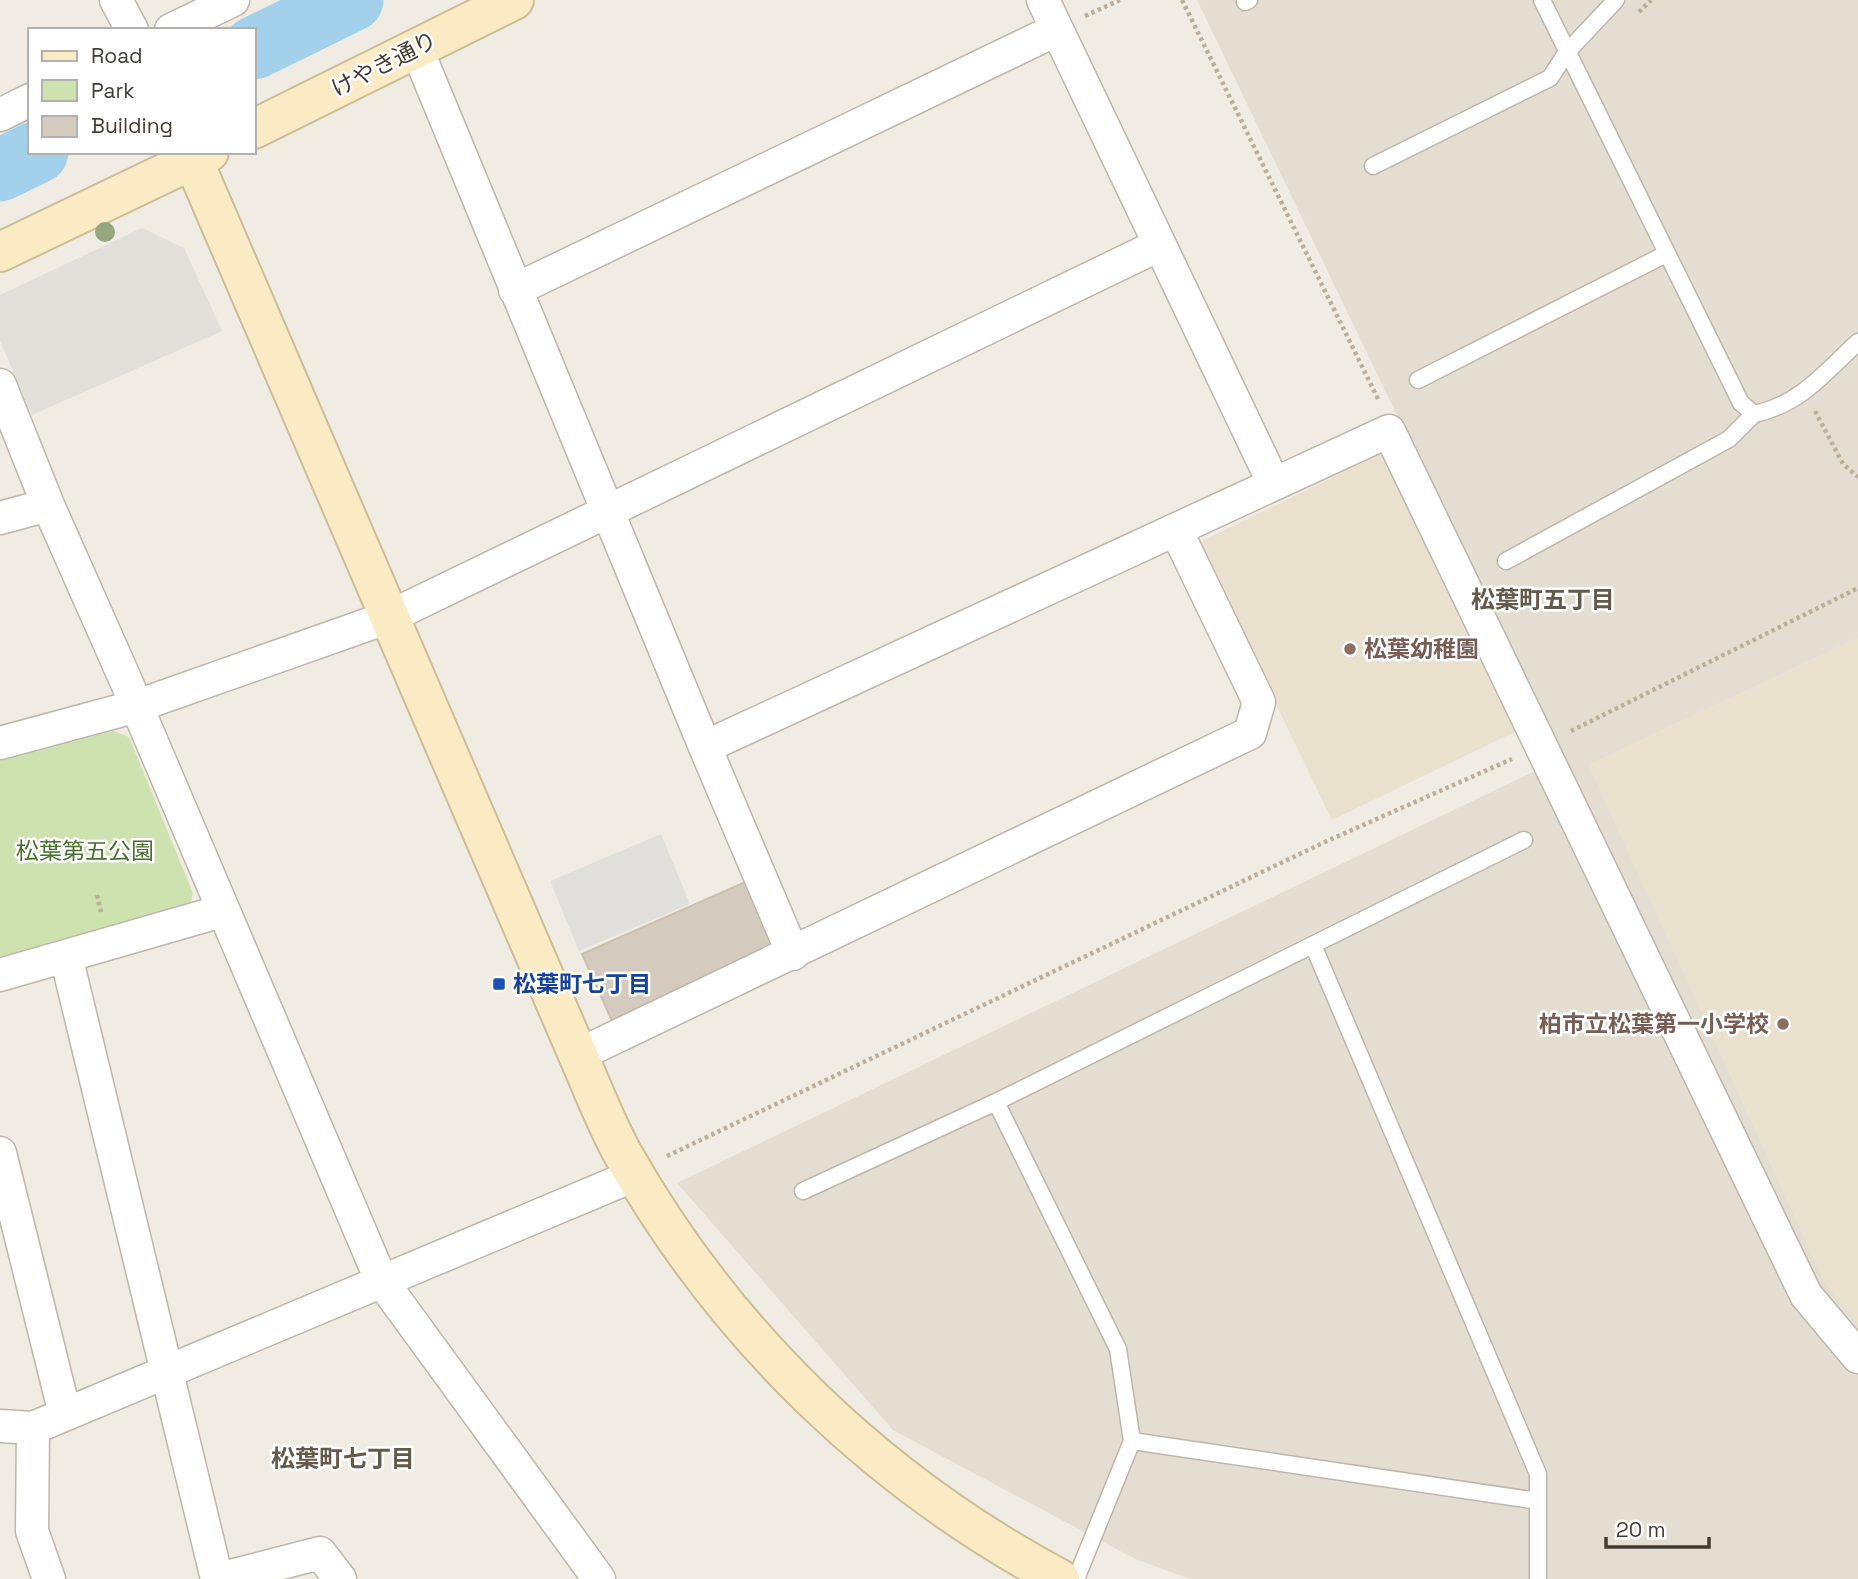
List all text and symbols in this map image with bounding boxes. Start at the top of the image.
street label: けやき通り [326,25,442,103]
legend [28,28,256,154]
text: Road [91,42,143,69]
text: Park [91,77,135,104]
text: Building [91,112,173,139]
district label: 松葉町五丁目 [1471,584,1615,615]
place label: 松葉幼稚園 [1364,634,1479,664]
marker: 松葉幼稚園 [1342,641,1358,657]
park label: 松葉第五公園 [16,836,154,866]
place label: 松葉町七丁目 [513,969,651,999]
marker: 松葉町七丁目 [491,976,507,992]
place label: 柏市立松葉第一小学校 [1539,1009,1769,1039]
marker: 柏市立松葉第一小学校 [1775,1016,1791,1032]
district label: 松葉町七丁目 [271,1443,415,1474]
scale bar [1606,1506,1709,1550]
text: 20 m [1616,1516,1666,1543]

